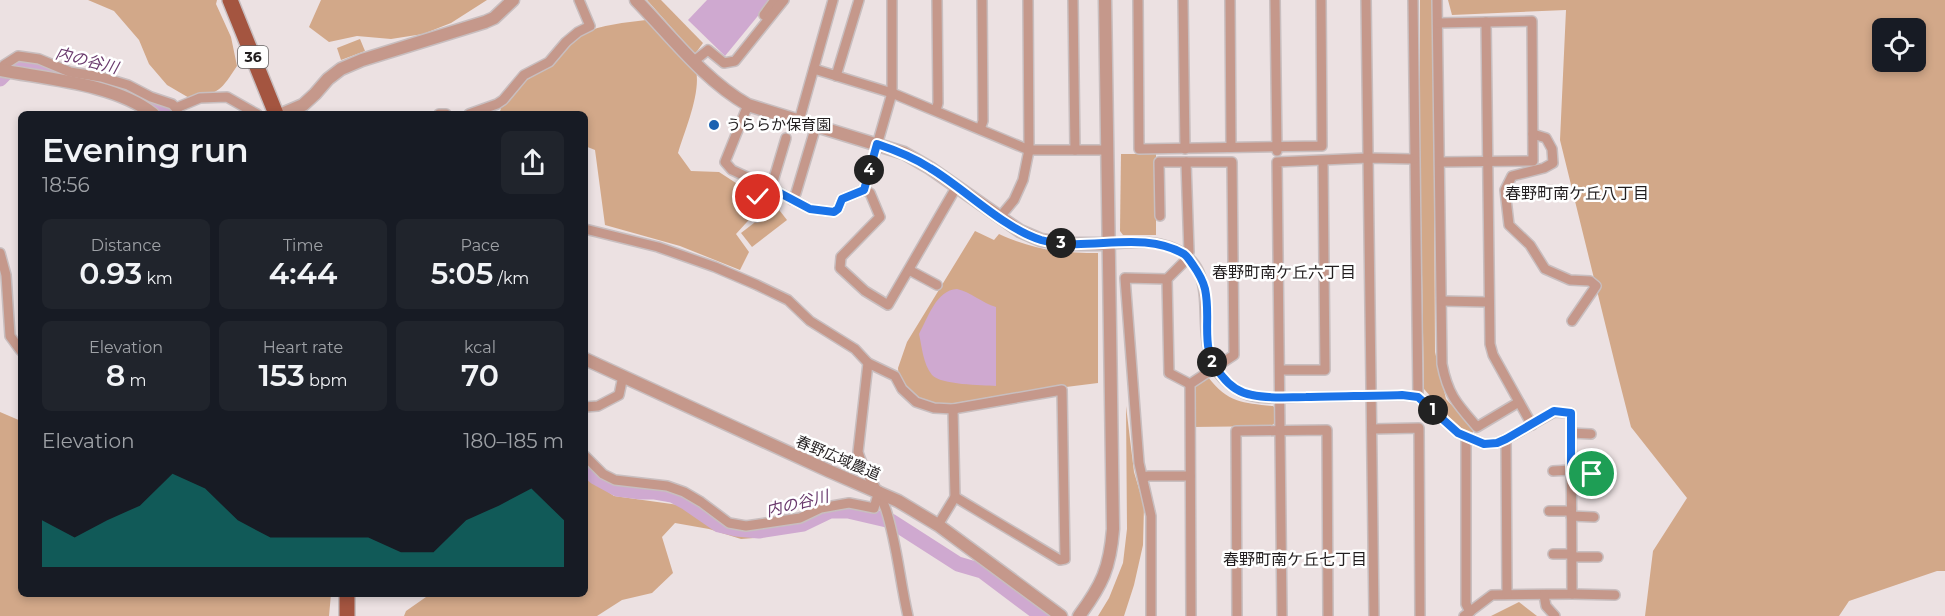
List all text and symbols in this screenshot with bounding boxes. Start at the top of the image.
map controls [1872,18,1926,72]
button: locate [1872,18,1926,72]
water label: 内の谷川 [54,44,122,78]
road number: 36 [238,46,268,68]
place label: うららか保育園 [726,115,831,134]
marker: うららか保育園 [707,118,721,132]
text: Evening run [42,130,249,170]
button: share [501,131,564,194]
pin: 4 [854,155,884,185]
text: 4 [863,160,875,179]
pin [732,171,783,222]
text: 18:56 [42,173,90,197]
icon: check [741,180,774,213]
district label: 春野町南ケ丘八丁目 [1505,184,1649,203]
pin: 3 [1046,228,1076,258]
text: 3 [1056,233,1066,252]
text: Distance [91,236,161,255]
text: Time [283,236,323,255]
text: Pace [460,236,500,255]
text: 0.93 [79,255,142,292]
text: 4:44 [269,255,337,292]
text: 5:05 [431,255,493,292]
district label: 春野町南ケ丘六丁目 [1212,263,1356,282]
text: km [142,269,173,288]
text: /km [493,269,529,288]
text: Elevation [89,338,163,357]
text: Heart rate [263,338,343,357]
text: kcal [464,338,496,357]
pin: 2 [1197,347,1227,377]
text: 2 [1207,352,1217,371]
text: 8 [106,357,125,394]
text: 153 [258,357,305,394]
text: 70 [461,357,499,394]
text: m [125,371,146,390]
text: bpm [305,371,348,390]
pin: 1 [1418,395,1448,425]
text: 1 [1430,400,1436,419]
text: Elevation [42,429,134,453]
text: 180–185 m [463,429,564,453]
street label: 春野広域農道 [793,431,883,484]
pin [1566,448,1617,499]
icon: arrive [1575,457,1608,490]
water label: 内の谷川 [764,486,832,520]
district label: 春野町南ケ丘七丁目 [1223,550,1367,569]

